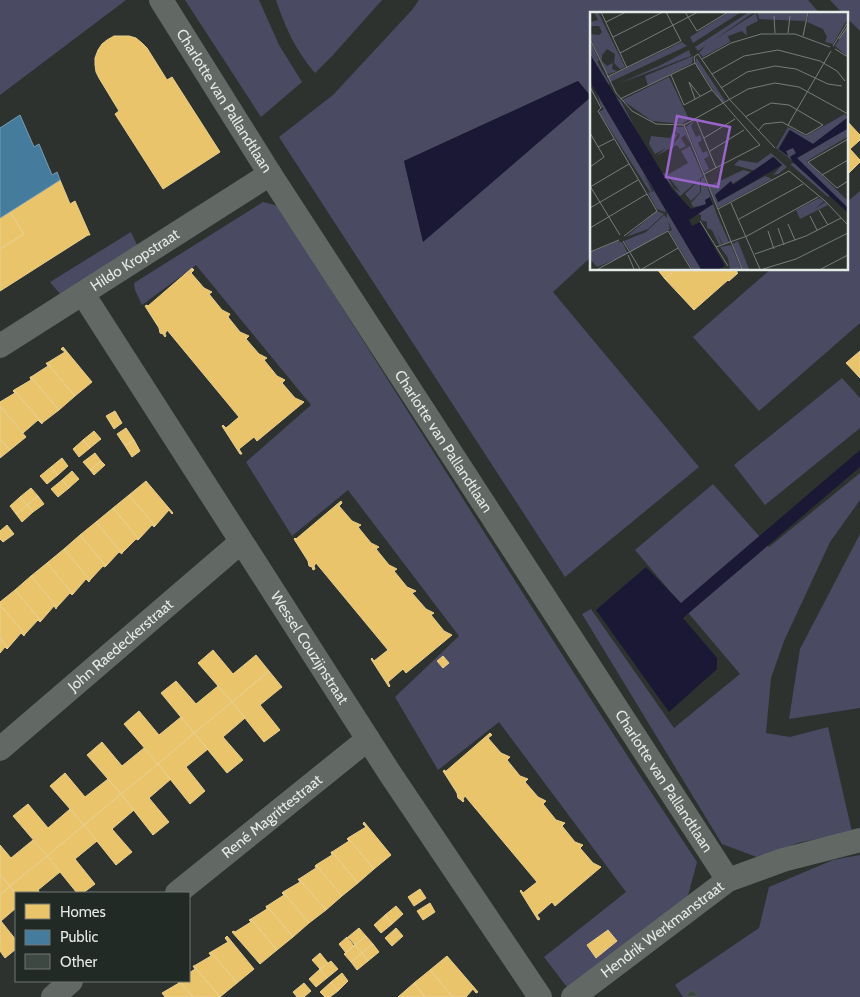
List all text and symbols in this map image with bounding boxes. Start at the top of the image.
inset map [590,12,848,270]
street label: Charlotte van Pallandtlaan [172,26,276,176]
street label: Hildo Kropstraat [87,225,183,295]
street label: Charlotte van Pallandtlaan [391,367,496,516]
street label: Wessel Couzijnstraat [267,588,352,708]
street label: John Raedeckerstraat [64,595,177,696]
street label: Charlotte van Pallandtlaan [611,706,717,856]
street label: René Magrittestraat [218,771,326,862]
street label: Hendrik Werkmanstraat [597,877,728,982]
legend [15,892,190,982]
text: Homes [60,903,106,921]
text: Public [60,928,98,946]
text: Other [60,953,97,971]

